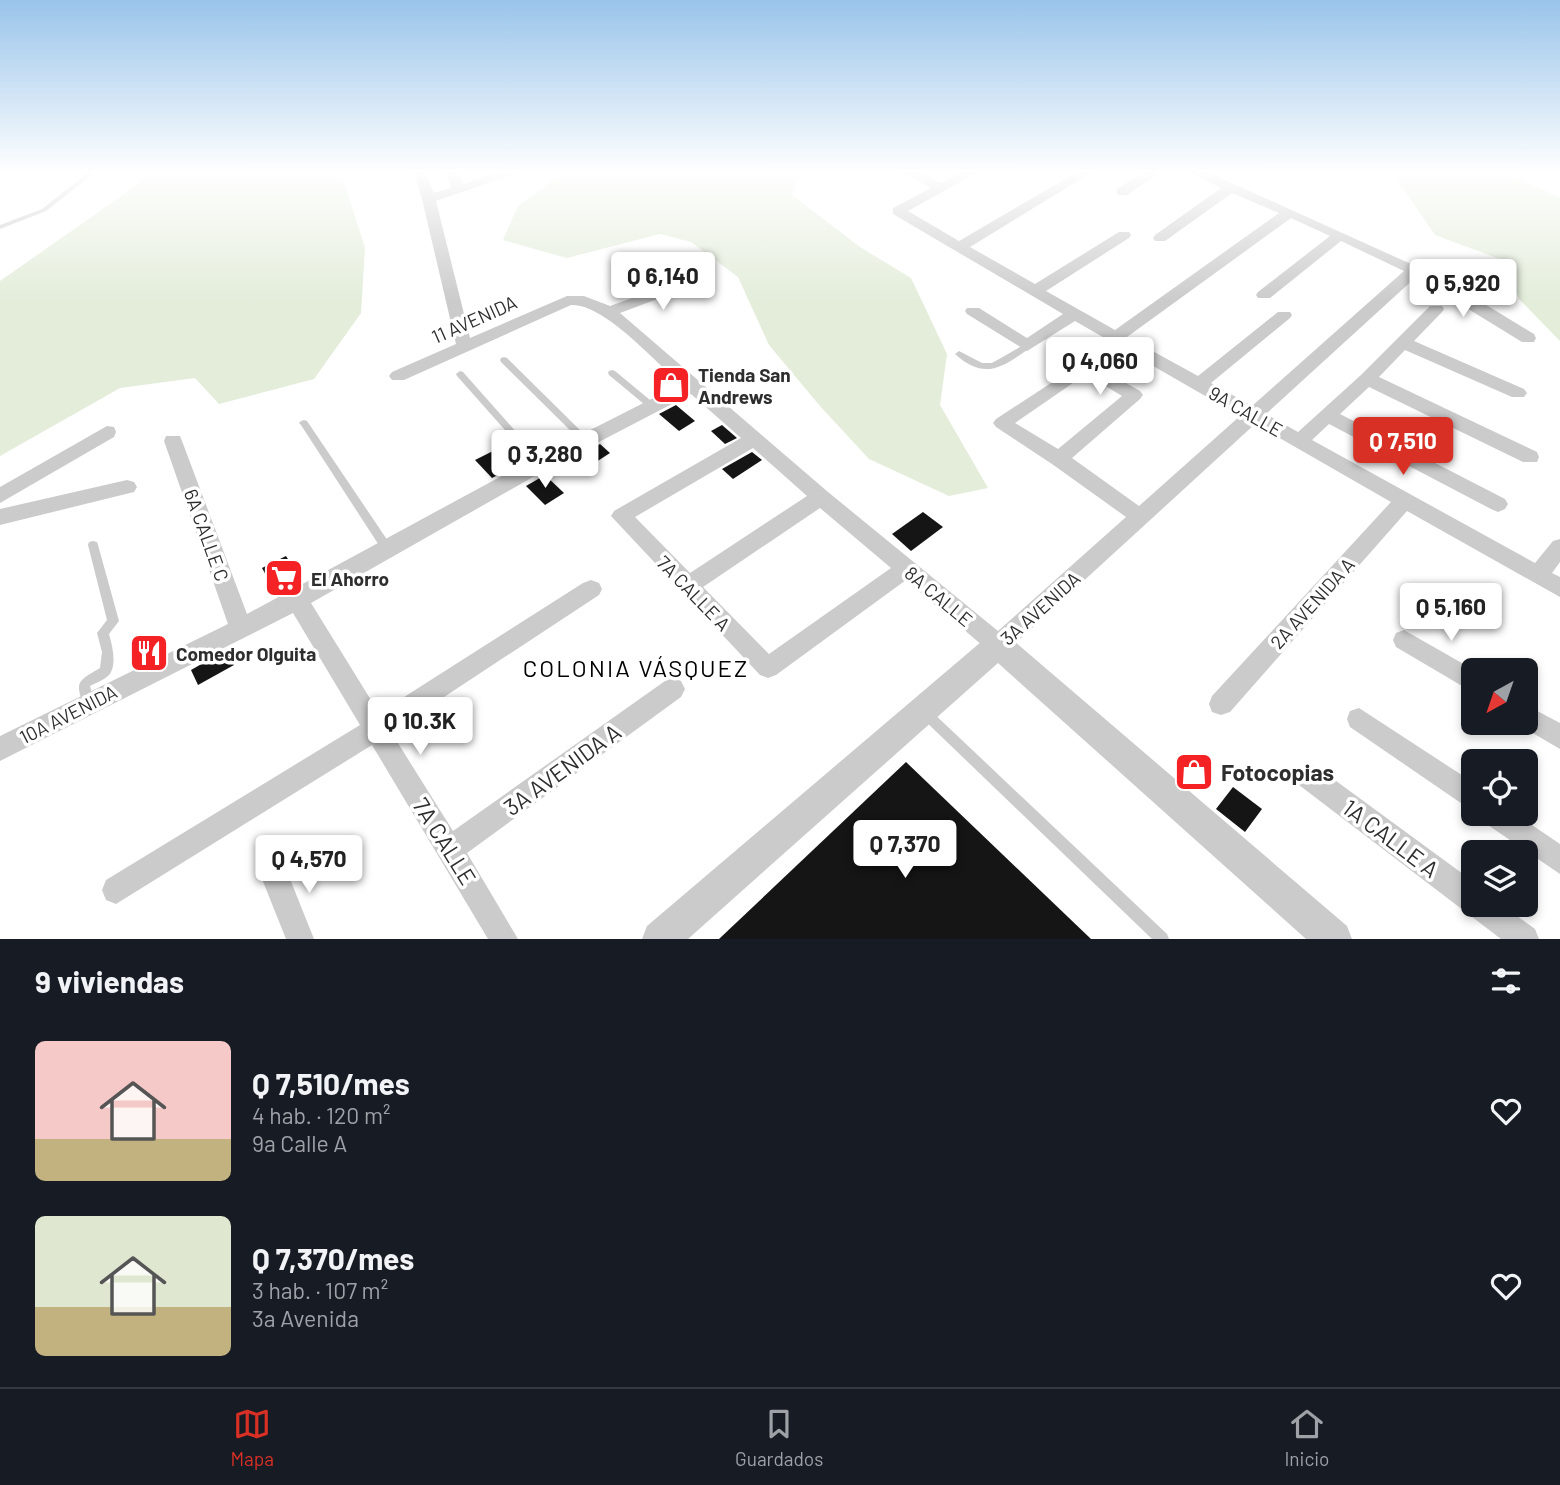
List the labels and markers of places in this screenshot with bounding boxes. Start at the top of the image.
pin: Q 6,140 [598,252,728,312]
pin: Q 5,920 [1398,260,1528,319]
pin: Q 4,060 [1035,338,1165,397]
place label: Tienda San Andrews [698,363,791,408]
shop icon: Tienda San Andrews [650,364,692,406]
pin: Q 7,510 [1338,418,1468,477]
pin: Q 3,280 [480,430,610,490]
supermarket icon: El Ahorro [263,557,305,599]
place label: El Ahorro [311,567,389,590]
pin: Q 5,160 [1386,584,1516,643]
restaurant icon: Comedor Olguita [128,632,170,674]
place label: Comedor Olguita [176,642,316,665]
pin: Q 10.3K [355,698,485,757]
shop icon: Fotocopias [1173,751,1215,793]
place label: Fotocopias [1221,758,1334,786]
pin: Q 7,370 [840,820,970,880]
pin: Q 4,570 [244,836,374,895]

